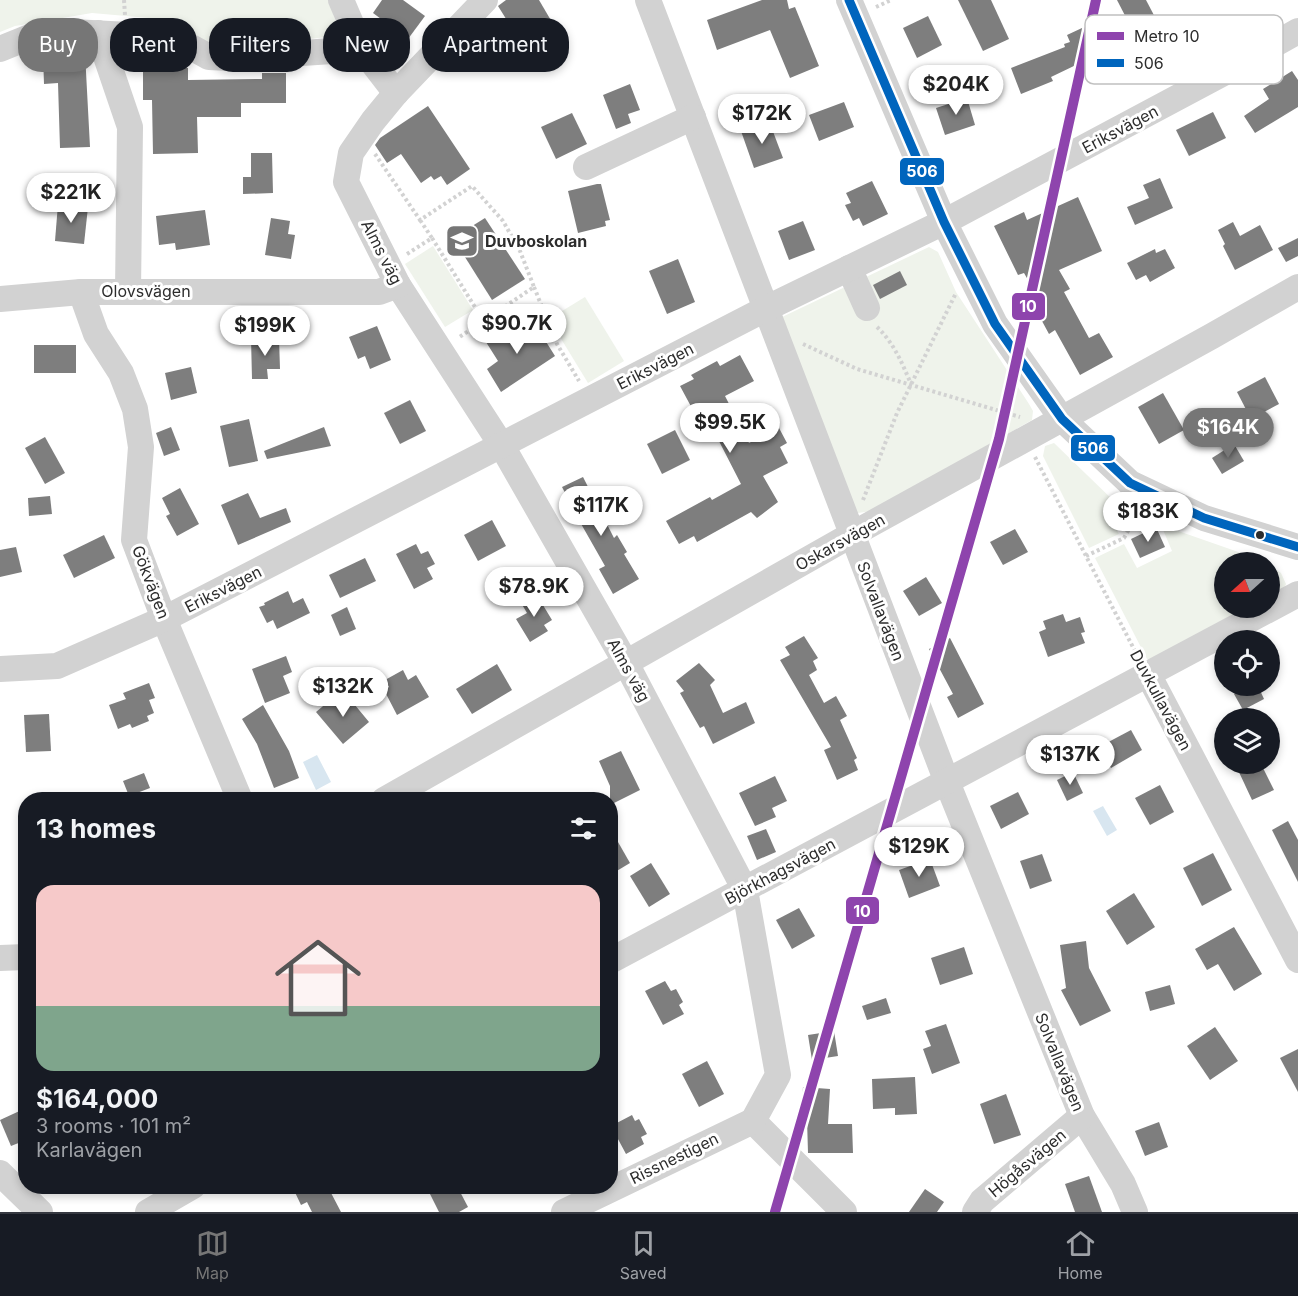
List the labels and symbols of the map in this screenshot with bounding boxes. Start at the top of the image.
legend [1085,15,1283,84]
text: Metro 10 [1134,26,1199,46]
text: 506 [1134,53,1164,73]
pin: $204K [914,65,998,116]
pin: $172K [720,94,804,145]
street label: Eriksvägen [1078,101,1162,157]
line badge: 506 [899,157,945,186]
text: 506 [906,161,938,181]
pin: $221K [29,173,113,224]
street label: Alms väg [357,216,407,288]
school or university icon: Duvboskolan [444,223,480,259]
place label: Duvboskolan [485,231,587,251]
street label: Olovsvägen [101,281,191,301]
line badge: 10 [1011,292,1046,321]
text: 10 [1019,296,1037,316]
pin: $90.7K [468,304,566,355]
pin: $199K [223,306,307,357]
street label: Eriksvägen [613,338,697,394]
pin: $99.5K [681,403,779,454]
pin: $164K [1186,408,1270,459]
line badge: 506 [1070,434,1116,462]
text: 506 [1077,438,1109,458]
pin: $117K [559,486,643,537]
pin: $183K [1106,492,1190,543]
street label: Oskarsvägen [792,509,888,575]
unlabelled marker [1254,529,1266,541]
street label: Gökvägen [128,543,174,621]
north arrow [1214,552,1280,618]
street label: Solvallavägen [853,559,909,663]
street label: Eriksvägen [181,561,265,617]
pin: $78.9K [485,567,583,618]
street label: Alms väg [603,635,655,705]
street label: Duvkullavägen [1126,646,1196,754]
pin: $132K [301,667,385,718]
pin: $137K [1028,735,1112,786]
pin: $129K [877,827,961,878]
street label: Björkhagsvägen [721,833,839,909]
line badge: 10 [845,896,880,925]
text: 10 [853,901,871,921]
street label: Solvallavägen [1031,1010,1089,1114]
street label: Högåsvägen [984,1125,1070,1201]
street label: Rissnestigen [626,1128,722,1188]

